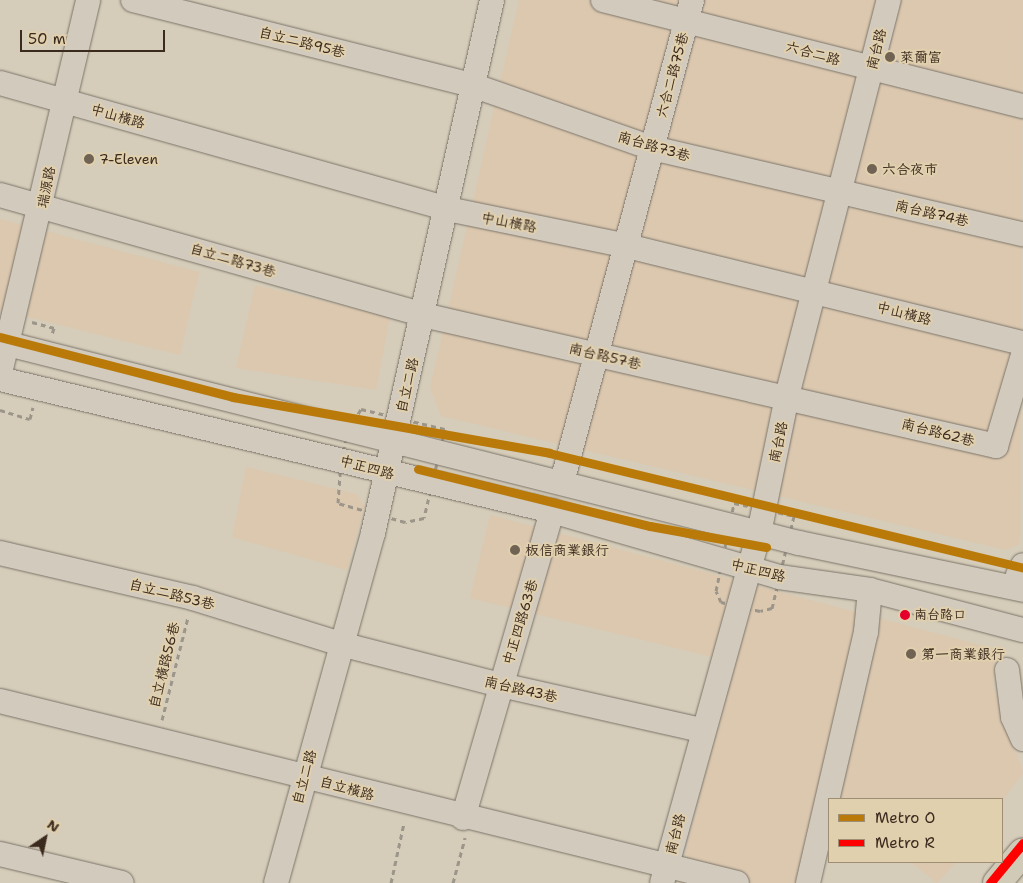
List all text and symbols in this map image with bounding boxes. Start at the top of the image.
scale bar [22,20,168,52]
street label: 自立二路95巷 [257,23,347,61]
street label: 南台路 [863,27,889,71]
text: 50 m [28,29,66,49]
street label: 六合二路75巷 [653,30,691,120]
street label: 六合二路 [784,38,842,68]
place label: 萊爾富 [900,49,942,65]
marker: 萊爾富 [884,51,896,63]
street label: 中山橫路 [89,100,147,132]
street label: 南台路73巷 [616,128,692,164]
place label: 7-Eleven [99,151,158,167]
marker: 7-Eleven [83,153,95,165]
place label: 六合夜市 [882,161,938,177]
marker: 六合夜市 [866,163,878,175]
street label: 瑞源路 [34,165,58,209]
street label: 南台路74巷 [894,196,970,230]
street label: 中山橫路 [480,208,538,236]
street label: 自立二路73巷 [188,240,278,280]
street label: 中山橫路 [875,298,933,328]
street label: 南台路57巷 [567,340,643,372]
street label: 自立二路 [393,356,421,414]
street label: 南台路62巷 [900,415,976,449]
street label: 南台路 [765,420,791,464]
street label: 中正四路 [338,452,396,482]
place label: 板信商業銀行 [525,542,609,558]
marker: 板信商業銀行 [509,544,521,556]
street label: 中正四路 [729,555,787,585]
street label: 自立二路53巷 [127,575,217,613]
street label: 中正四路63巷 [499,577,541,667]
place label: 南台路口 [914,607,966,623]
marker: 南台路口 [900,610,910,620]
street label: 自立橫路56巷 [145,620,183,710]
place label: 第一商業銀行 [921,646,1005,662]
marker: 第一商業銀行 [905,648,917,660]
street label: 南台路43巷 [483,672,559,706]
street label: 自立二路 [289,748,319,806]
street label: 自立橫路 [318,773,376,803]
legend [828,798,1003,863]
text: Metro O [875,808,935,828]
street label: 南台路 [662,812,688,856]
north arrow [20,813,70,863]
text: N [44,815,63,836]
text: Metro R [875,833,935,853]

